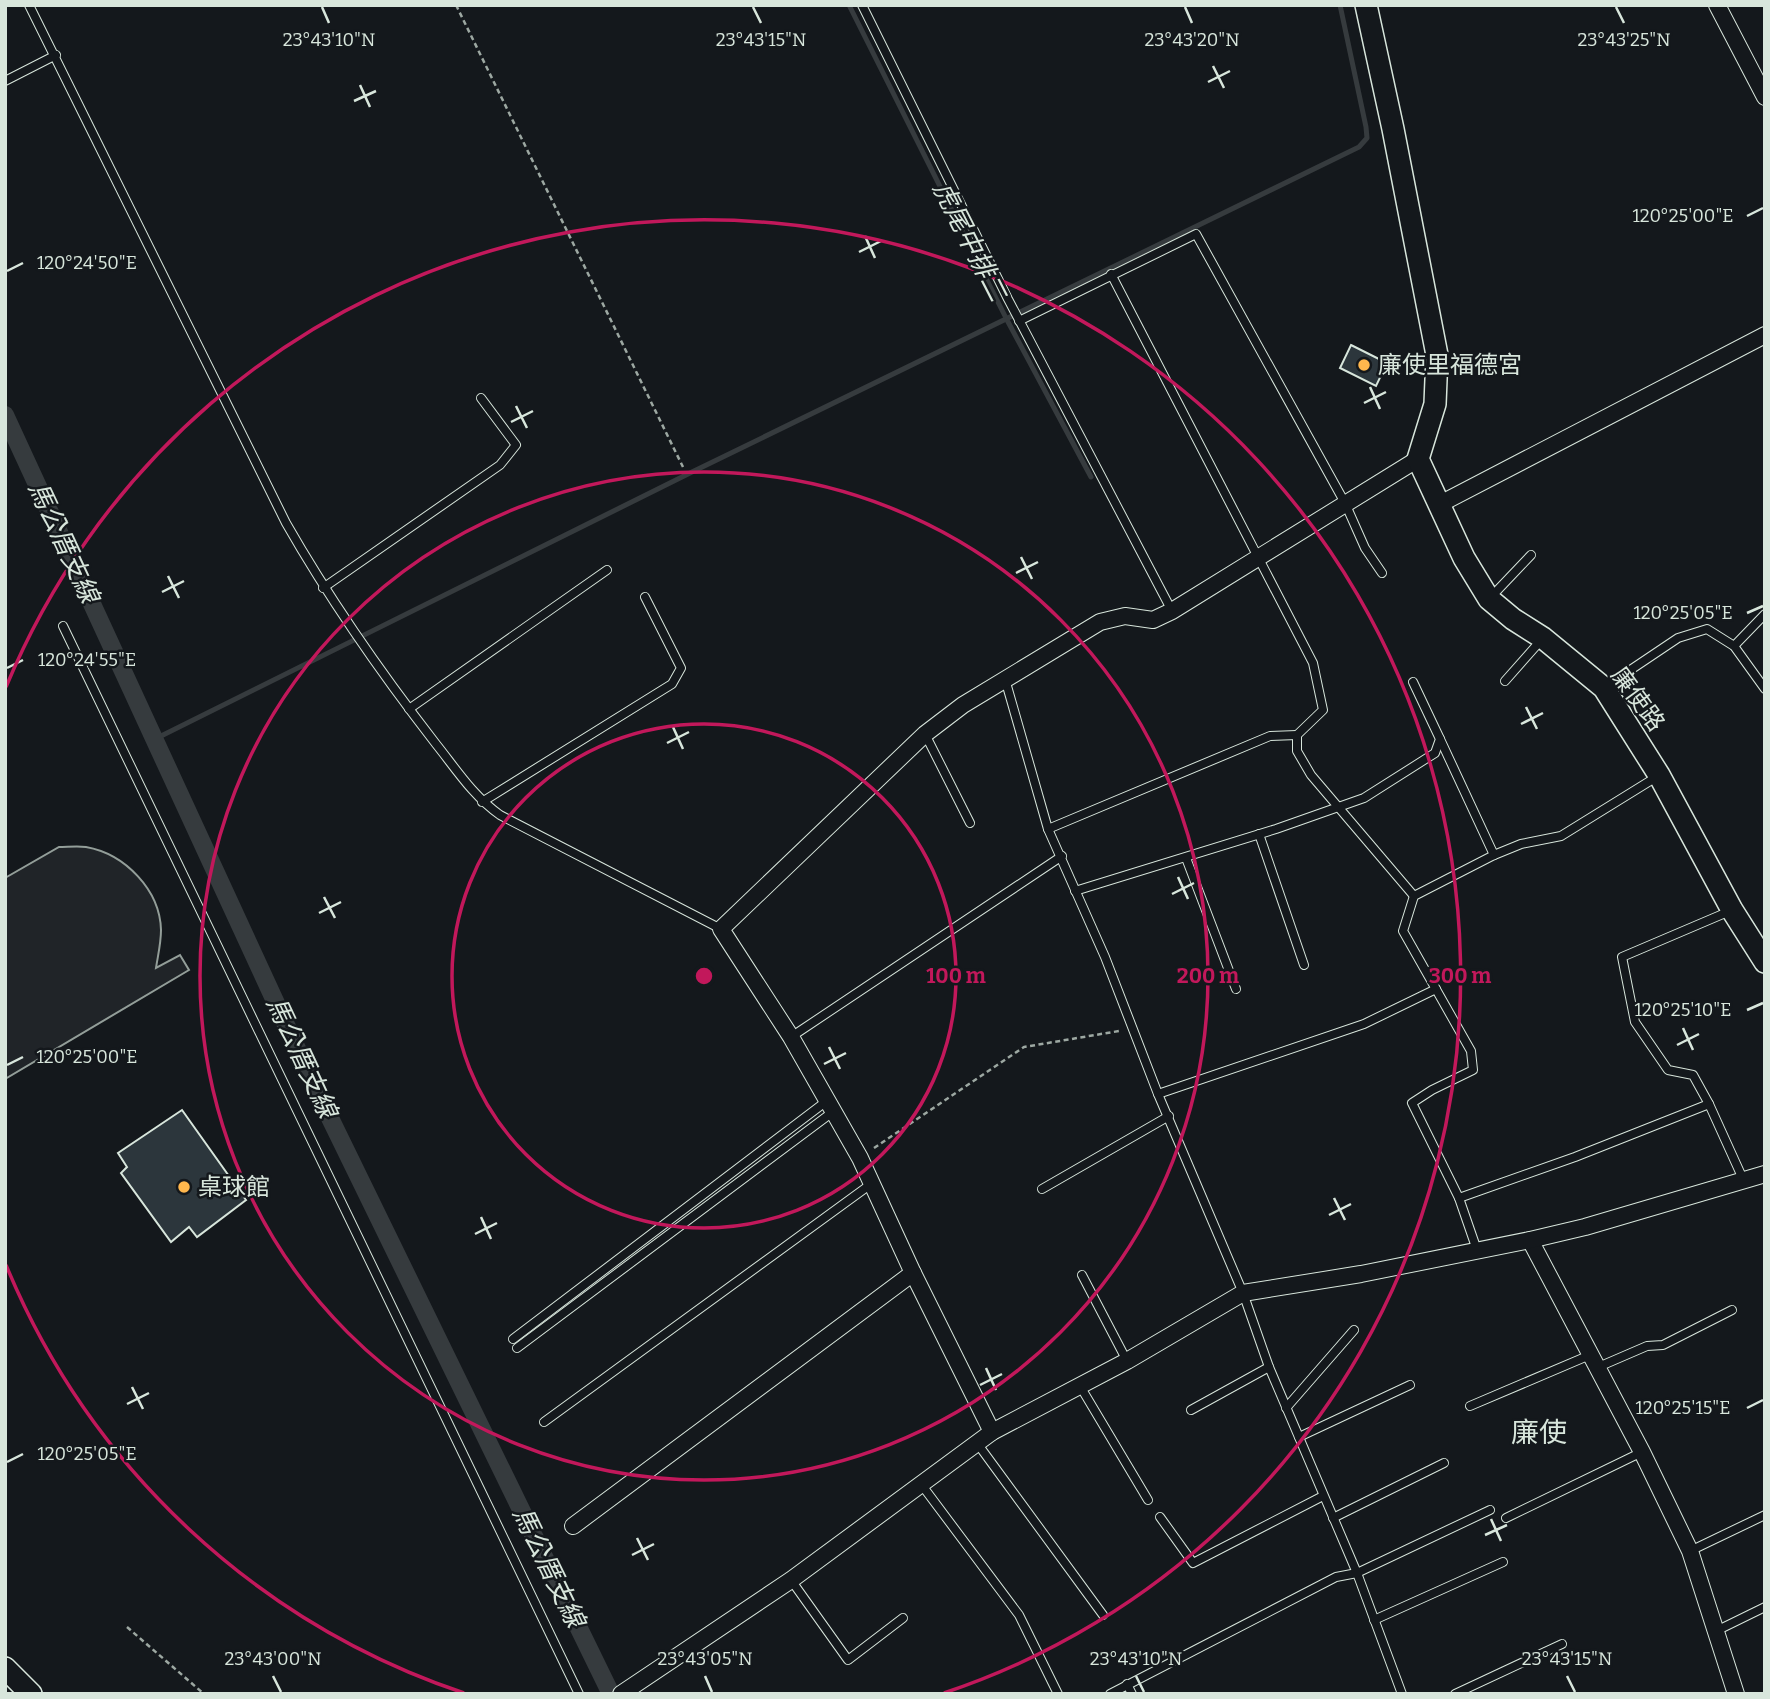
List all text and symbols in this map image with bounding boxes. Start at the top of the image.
text: 23°43'10"N [283,29,375,51]
text: 23°43'15"N [716,29,806,51]
text: 23°43'20"N [1144,29,1240,51]
text: 23°43'25"N [1577,29,1671,51]
water label: 虎尾中排二 [926,176,1013,307]
text: 120°25'00"E [1632,205,1734,227]
text: 120°24'50"E [37,252,137,274]
place label: 廉使里福德宮 [1378,351,1522,379]
marker: 廉使里福德宮 [1356,357,1372,373]
water label: 馬公厝支線 [22,477,106,610]
text: 120°25'05"E [1633,602,1733,624]
text: 120°24'55"E [38,649,136,671]
street label: 廉使路 [1606,662,1670,736]
text: 100 m [926,963,986,989]
text: 200 m [1177,963,1239,989]
text: 300 m [1429,963,1491,989]
centre of rings [692,964,716,988]
water label: 馬公厝支線 [260,992,344,1125]
text: 120°25'10"E [1635,999,1731,1021]
text: 120°25'00"E [36,1046,138,1068]
place label: 桌球館 [198,1173,270,1201]
marker: 桌球館 [176,1179,192,1195]
text: 120°25'15"E [1636,1397,1730,1419]
district label: 廉使 [1511,1416,1567,1449]
text: 120°25'05"E [37,1443,137,1465]
water label: 馬公厝支線 [506,1502,592,1635]
text: 23°43'00"N [225,1648,321,1670]
text: 23°43'05"N [658,1648,752,1670]
text: 23°43'10"N [1090,1648,1182,1670]
text: 23°43'15"N [1522,1648,1612,1670]

